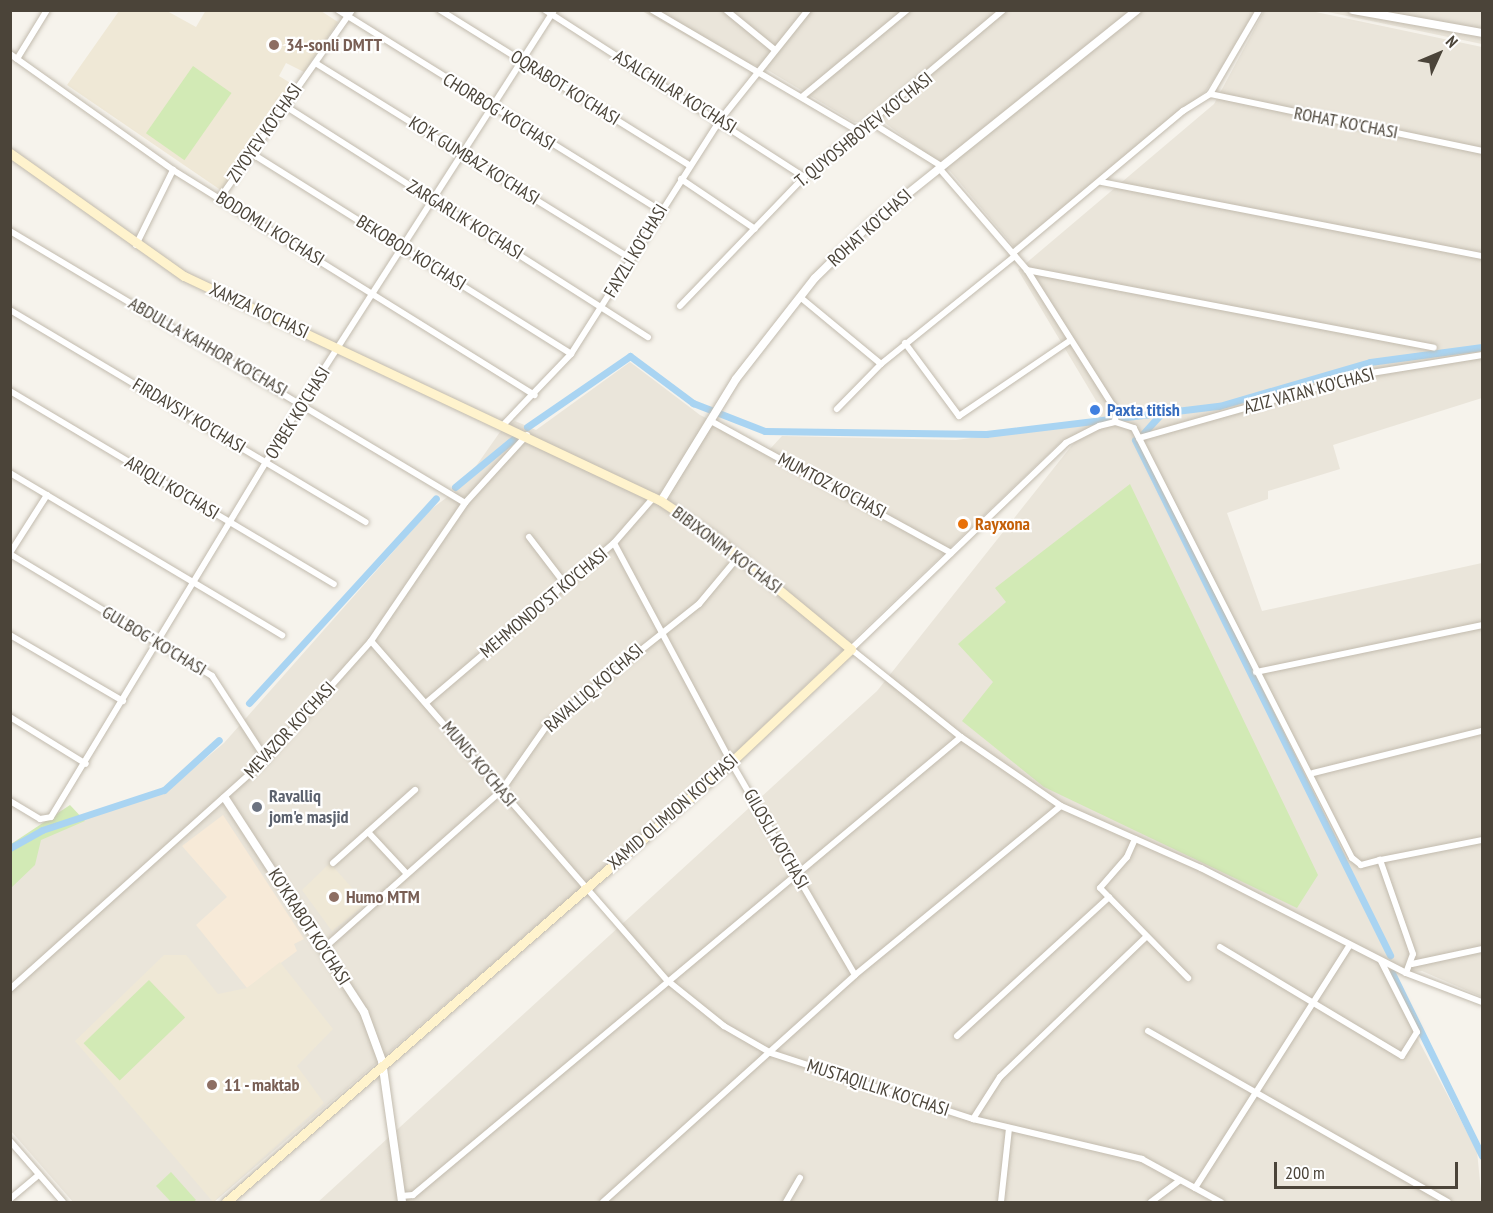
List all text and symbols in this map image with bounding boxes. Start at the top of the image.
north arrow [1409,24,1469,84]
text: N [1442,31,1462,52]
place label: 34-sonli DMTT [286,34,382,56]
marker: 34-sonli DMTT [267,38,281,52]
street label: OQRABOT KO'CHASI [506,46,624,130]
street label: ASALCHILAR KO'CHASI [610,46,740,138]
street label: T. QUYOSHBOYEV KO'CHASI [790,67,938,193]
street label: CHORBOG' KO'CHASI [438,69,560,155]
street label: ZIYOYEV KO'CHASI [223,79,307,187]
street label: ROHAT KO'CHASI [1292,102,1400,144]
street label: KO'K GUMBAZ KO'CHASI [404,112,544,210]
street label: ZARGARLIK KO'CHASI [403,175,527,265]
street label: ROHAT KO'CHASI [823,185,917,271]
street label: BODOMLI KO'CHASI [212,187,328,271]
street label: FAYZLI KO'CHASI [600,201,672,301]
street label: BEKOBOD KO'CHASI [352,211,470,295]
street label: XAMZA KO'CHASI [206,279,312,343]
street label: ABDULLA KAHHOR KO'CHASI [124,292,292,402]
street label: OYBEK KO'CHASI [261,363,335,463]
street label: AZIZ VATAN KO'CHASI [1241,363,1377,419]
street label: FIRDAVSIY KO'CHASI [128,374,250,458]
place label: Paxta titish [1107,399,1180,421]
marker: Paxta titish [1088,403,1102,417]
street label: MUMTOZ KO'CHASI [774,448,890,524]
street label: ARIQLI KO'CHASI [121,452,223,524]
street label: BIBIXONIM KO'CHASI [668,502,786,598]
place label: Rayxona [975,513,1030,535]
marker: Rayxona [956,517,970,531]
street label: MEHMONDO'ST KO'CHASI [476,543,612,663]
street label: GULBOG' KO'CHASI [98,601,210,681]
street label: RAVALLIQ KO'CHASI [540,639,648,737]
street label: MEVAZOR KO'CHASI [240,677,340,783]
street label: MUNIS KO'CHASI [437,717,521,811]
street label: XAMID OLIMJON KO'CHASI [603,750,743,874]
street label: GILOSLI KO'CHASI [739,785,813,893]
place label: Ravalliq jom'e masjid [269,786,349,828]
marker: Ravalliq jom'e masjid [250,800,264,814]
street label: KO'KRABOT KO'CHASI [263,864,355,990]
place label: Humo MTM [346,886,420,908]
marker: Humo MTM [327,890,341,904]
street label: MUSTAQILLIK KO'CHASI [804,1055,952,1121]
place label: 11 - maktab [224,1074,301,1096]
marker: 11 - maktab [205,1078,219,1092]
scale bar [1277,1150,1462,1188]
text: 200 m [1285,1161,1325,1184]

